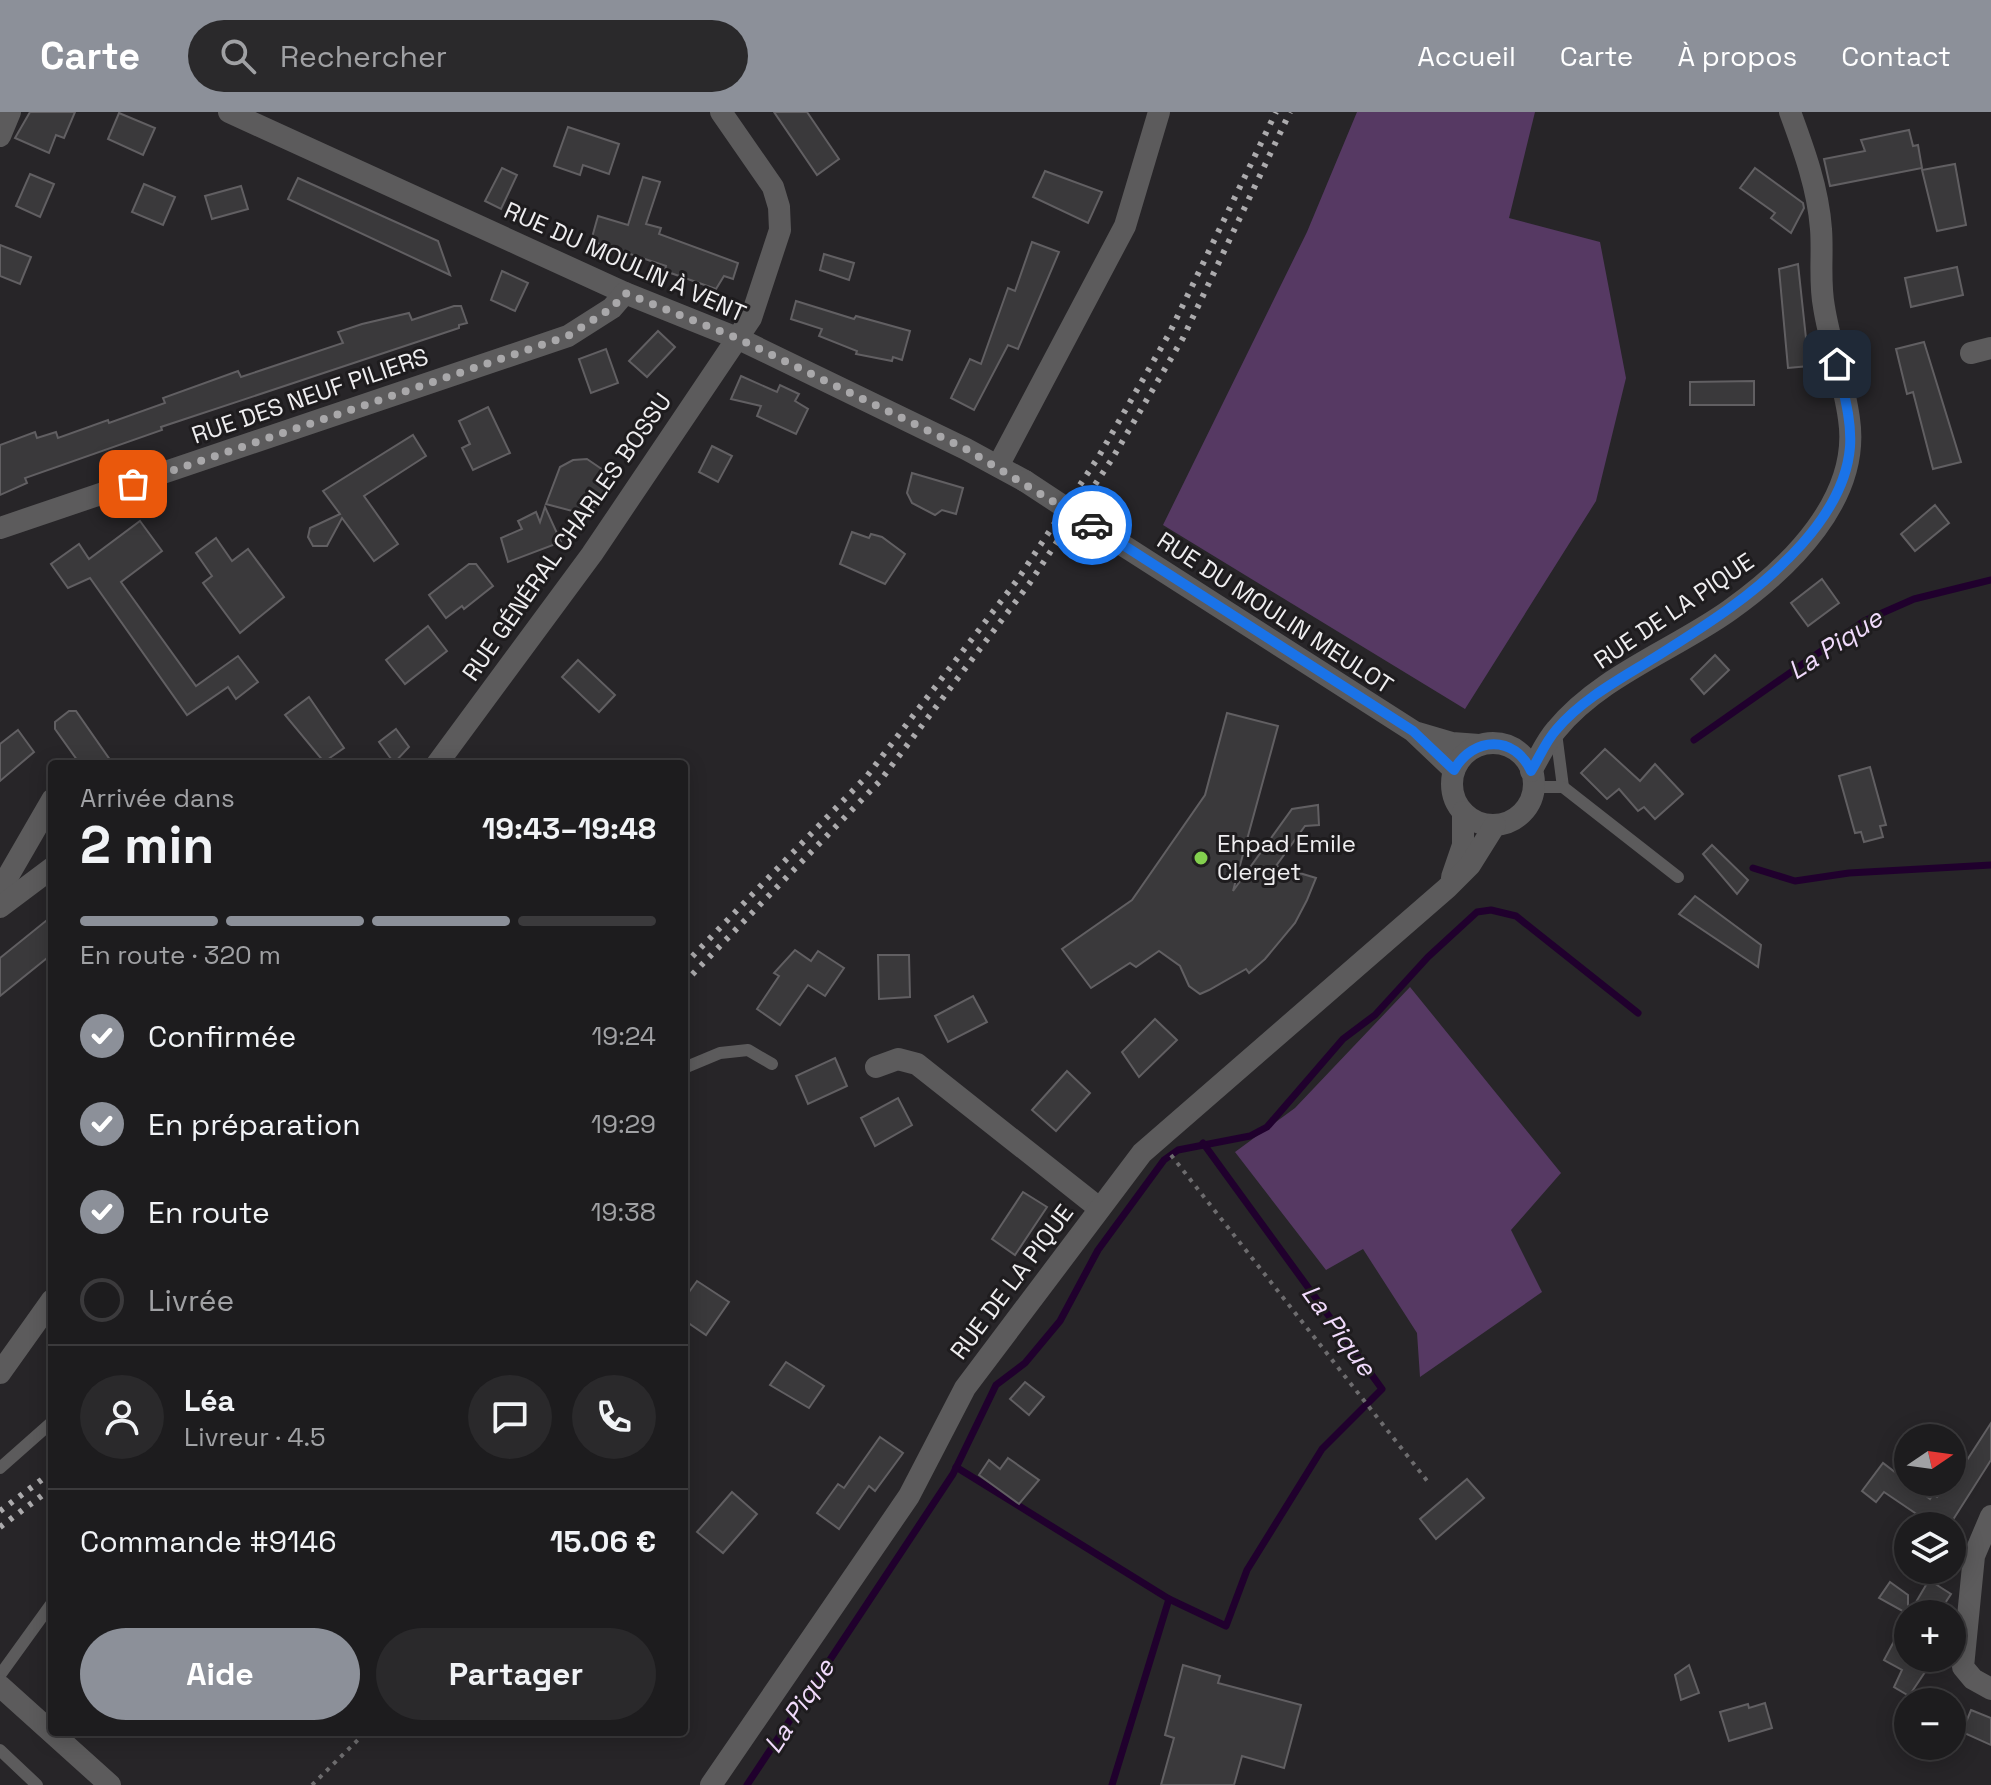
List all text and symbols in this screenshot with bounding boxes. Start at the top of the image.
search box [188,20,748,92]
text: Carte [40,32,140,80]
icon: search [216,34,260,78]
text: Rechercher [280,37,447,76]
text: Accueil [1417,38,1516,74]
text: Carte [1560,38,1633,74]
text: À propos [1677,38,1797,74]
text: Contact [1841,38,1951,74]
street label: RUE DU MOULIN À VENT [499,194,751,329]
pin [1803,330,1871,398]
street label: RUE DES NEUF PILIERS [187,340,432,451]
icon: home [1815,342,1859,386]
street label: RUE GÉNÉRAL CHARLES BOSSU [455,387,678,687]
pin [99,450,167,518]
icon: bag [111,462,155,506]
courier [1052,485,1132,565]
icon: car [1070,503,1114,547]
street label: RUE DU MOULIN MEULOT [1151,525,1399,700]
street label: RUE DE LA PIQUE [1588,546,1760,676]
water label: La Pique [1781,600,1890,687]
text: Arrivée dans [80,781,235,815]
text: 19:43–19:48 [482,809,656,848]
text: 2 min [80,812,214,878]
place label: Ehpad Emile Clerget [1217,828,1356,887]
marker: Ehpad Emile Clerget [1192,849,1210,867]
text: En route · 320 m [80,938,281,972]
icon: check [80,1014,124,1058]
text: Confirmée [148,1017,296,1056]
text: 19:24 [591,1019,656,1053]
icon: check [80,1102,124,1146]
text: En préparation [148,1105,361,1144]
text: 19:29 [591,1107,656,1141]
icon: check [80,1190,124,1234]
text: En route [148,1193,270,1232]
text: 19:38 [591,1195,656,1229]
street label: RUE DE LA PIQUE [943,1198,1080,1365]
water label: La Pique [1294,1277,1385,1384]
text: Livrée [148,1281,234,1320]
button: person [80,1375,164,1459]
button: chat [468,1375,552,1459]
button: phone [572,1375,656,1459]
text: Léa [184,1381,235,1420]
text: Livreur · 4.5 [184,1420,326,1454]
north arrow [1894,1424,1966,1496]
map controls [1894,1424,1966,1760]
button: layers [1894,1512,1966,1584]
text: Commande #9146 [80,1522,337,1561]
text: 15.06 € [550,1522,656,1561]
button: + [1894,1600,1966,1672]
button: Aide [80,1628,360,1720]
button: Partager [376,1628,656,1720]
water label: La Pique [756,1651,843,1760]
button: − [1894,1688,1966,1760]

